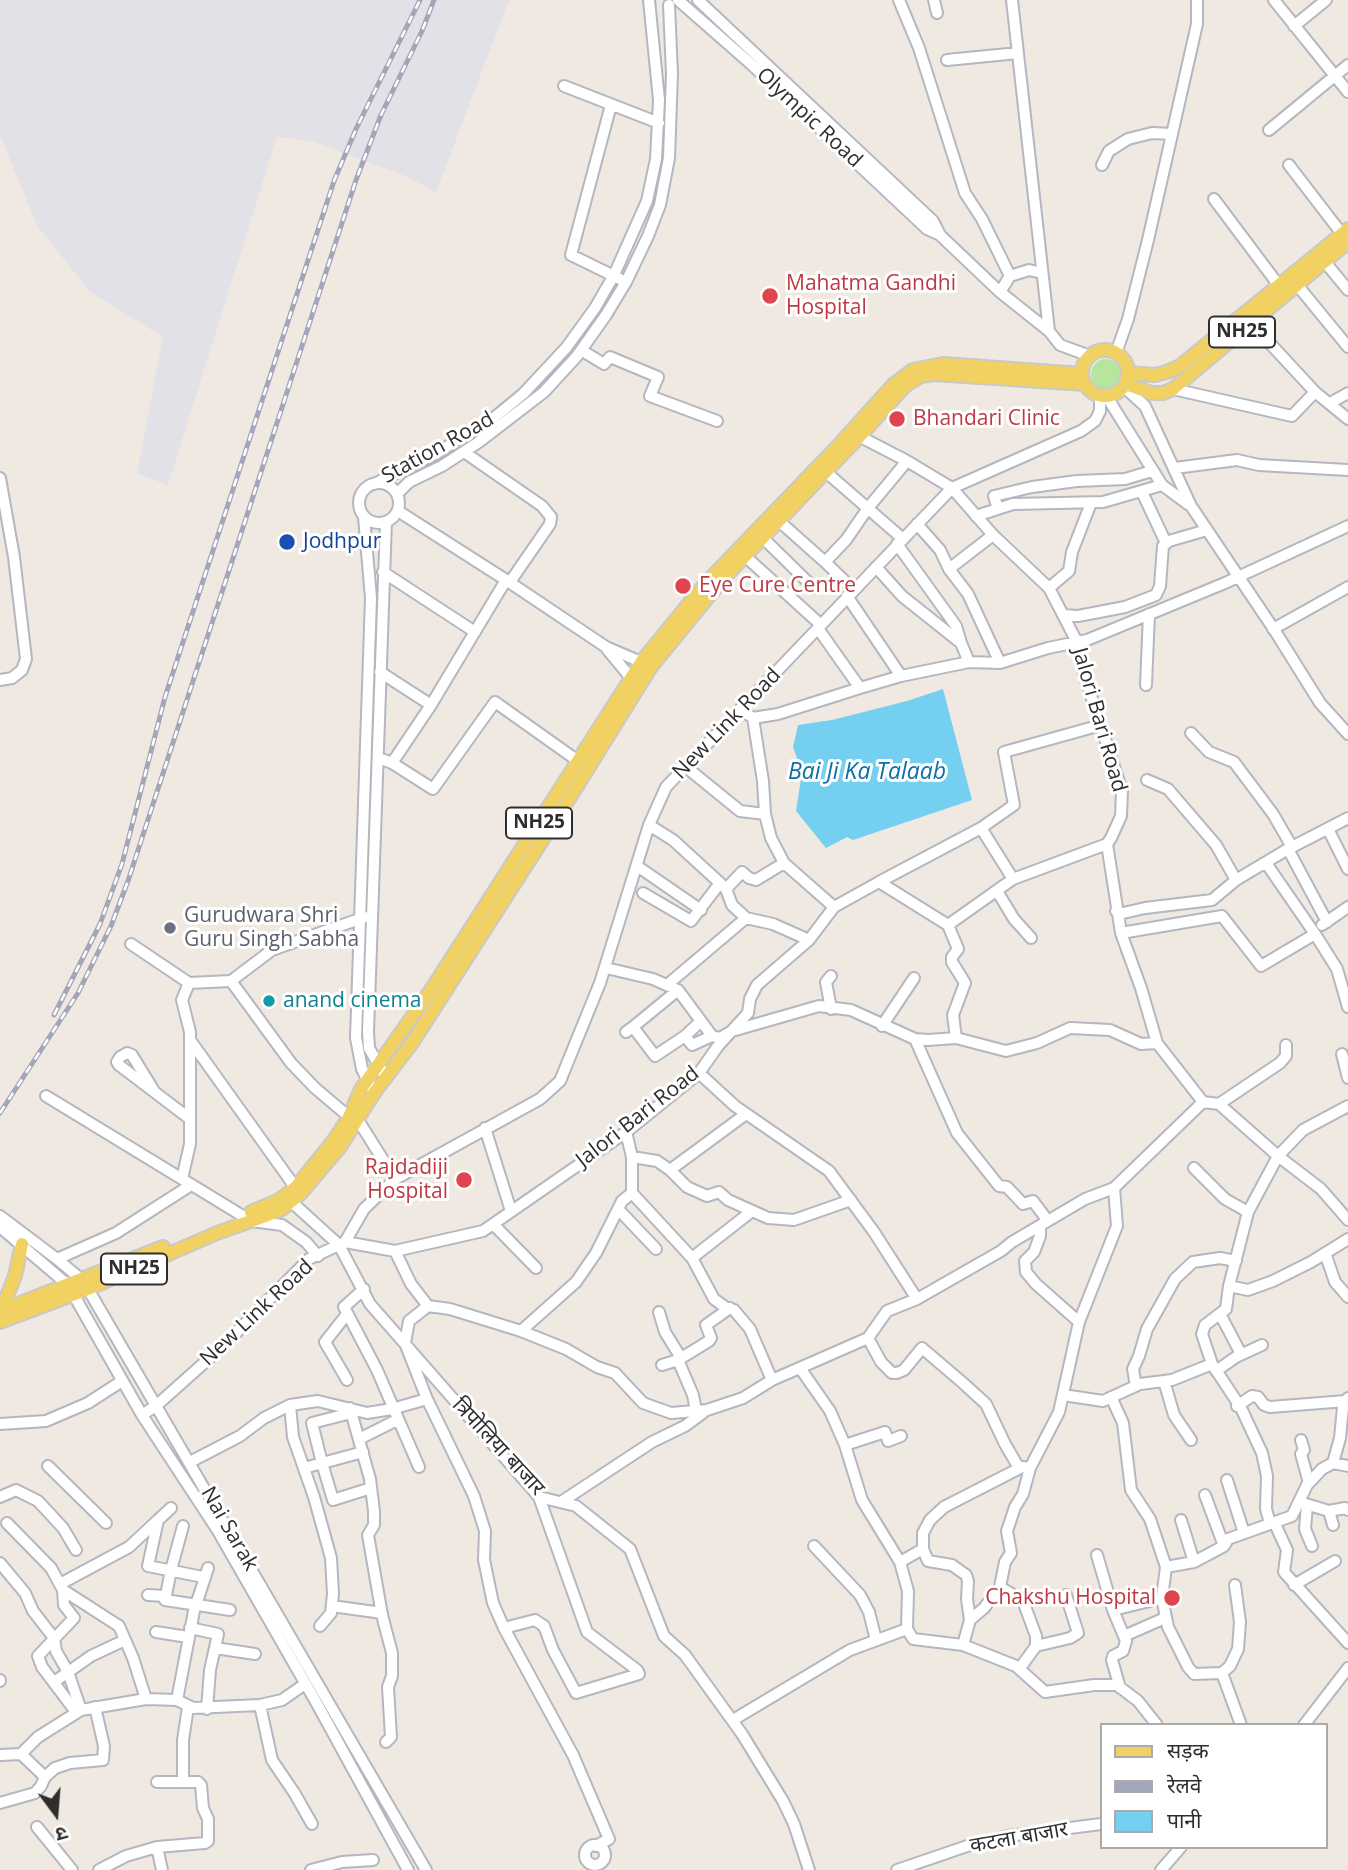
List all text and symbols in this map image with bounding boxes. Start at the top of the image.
street label: Olympic Road [751,63,867,173]
place label: Mahatma Gandhi Hospital [786,271,956,321]
marker: Mahatma Gandhi Hospital [760,286,780,306]
road number: NH25 [1209,316,1275,348]
place label: Bhandari Clinic [913,406,1060,432]
street label: Station Road [377,407,499,489]
marker: Bhandari Clinic [887,409,907,429]
place label: Jodhpur [303,529,381,555]
marker: Jodhpur [277,532,297,552]
place label: Eye Cure Centre [699,573,856,599]
marker: Eye Cure Centre [673,576,693,596]
street label: Jalori Bari Road [1066,645,1132,795]
street label: New Link Road [668,663,786,785]
water label: Bai Ji Ka Talaab [788,758,946,786]
road number: NH25 [506,808,572,838]
place label: Gurudwara Shri Guru Singh Sabha [184,903,359,953]
marker: Gurudwara Shri Guru Singh Sabha [162,920,178,936]
place label: anand cinema [283,988,422,1014]
marker: anand cinema [261,993,277,1009]
street label: Jalori Bari Road [571,1061,705,1173]
place label: Rajdadiji Hospital [365,1155,448,1205]
marker: Rajdadiji Hospital [454,1170,474,1190]
road number: NH25 [101,1254,167,1284]
street label: New Link Road [195,1254,319,1372]
street label: त्रिपोलिया बाजार [446,1393,550,1501]
street label: Nai Sarak [195,1483,263,1575]
place label: Chakshu Hospital [985,1585,1156,1611]
marker: Chakshu Hospital [1162,1588,1182,1608]
legend [1100,1723,1327,1849]
text: सड़क [1167,1736,1209,1764]
text: रेलवे [1167,1771,1202,1799]
north arrow [21,1779,91,1849]
text: पानी [1167,1806,1201,1834]
street label: कटला बाजार [968,1817,1070,1859]
text: उ [53,1820,71,1848]

